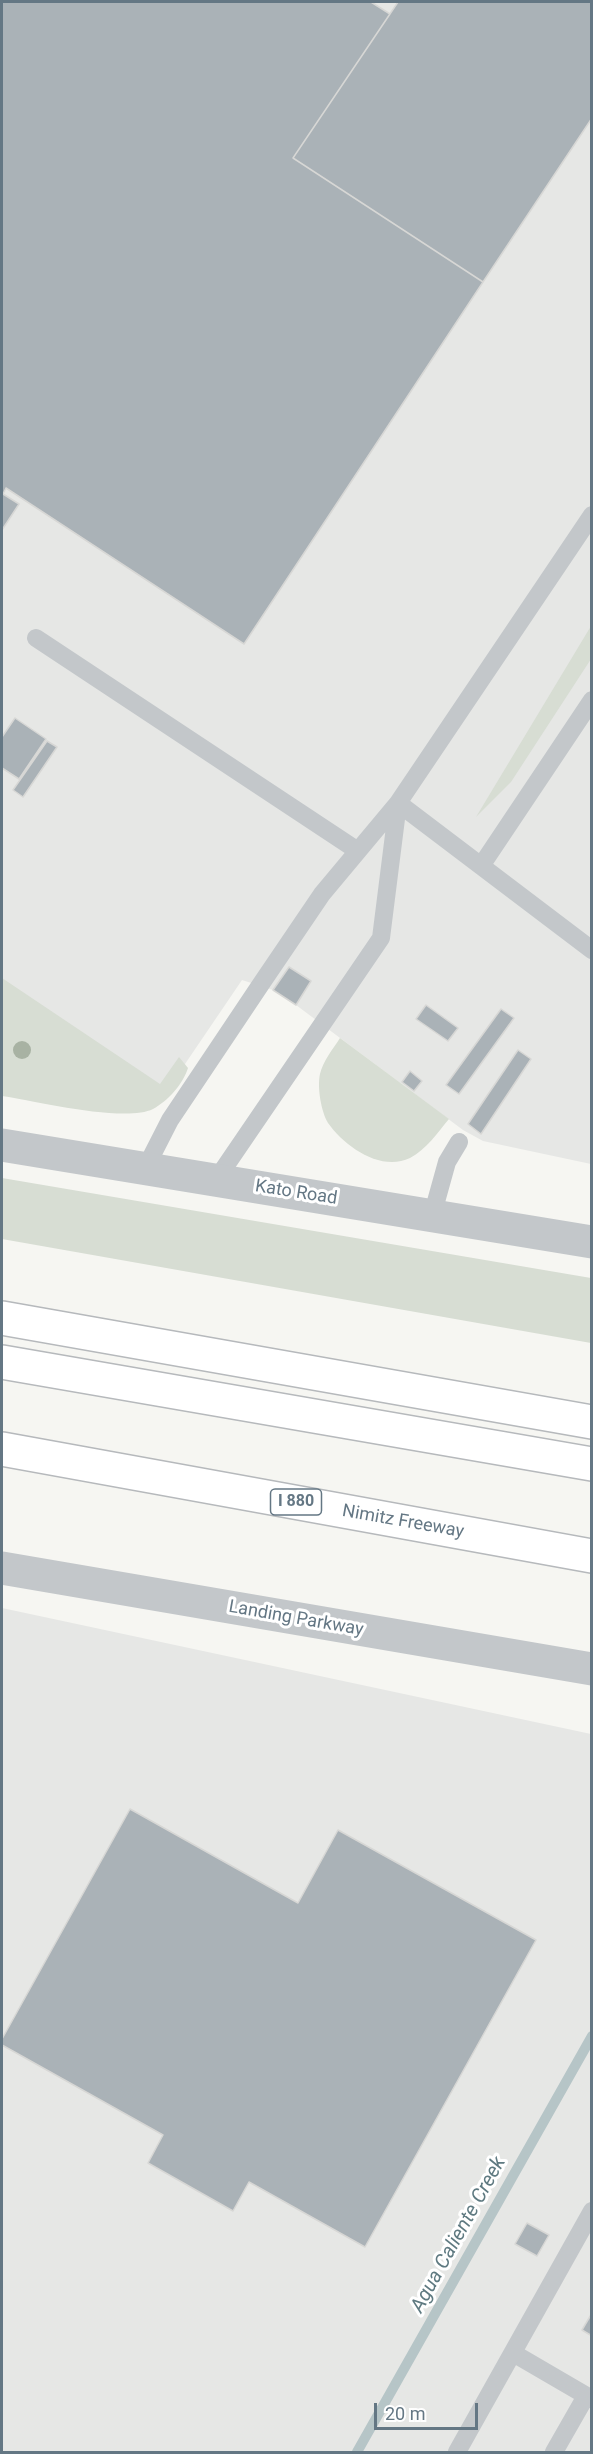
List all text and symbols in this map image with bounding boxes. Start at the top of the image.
street label: Kato Road [253,1176,339,1210]
road number: I 880 [270,1489,322,1515]
street label: Nimitz Freeway [341,1501,465,1543]
street label: Landing Parkway [227,1597,365,1641]
water label: Agua Caliente Creek [406,2153,512,2317]
scale bar [377,2391,480,2429]
text: 20 m [385,2403,425,2424]

